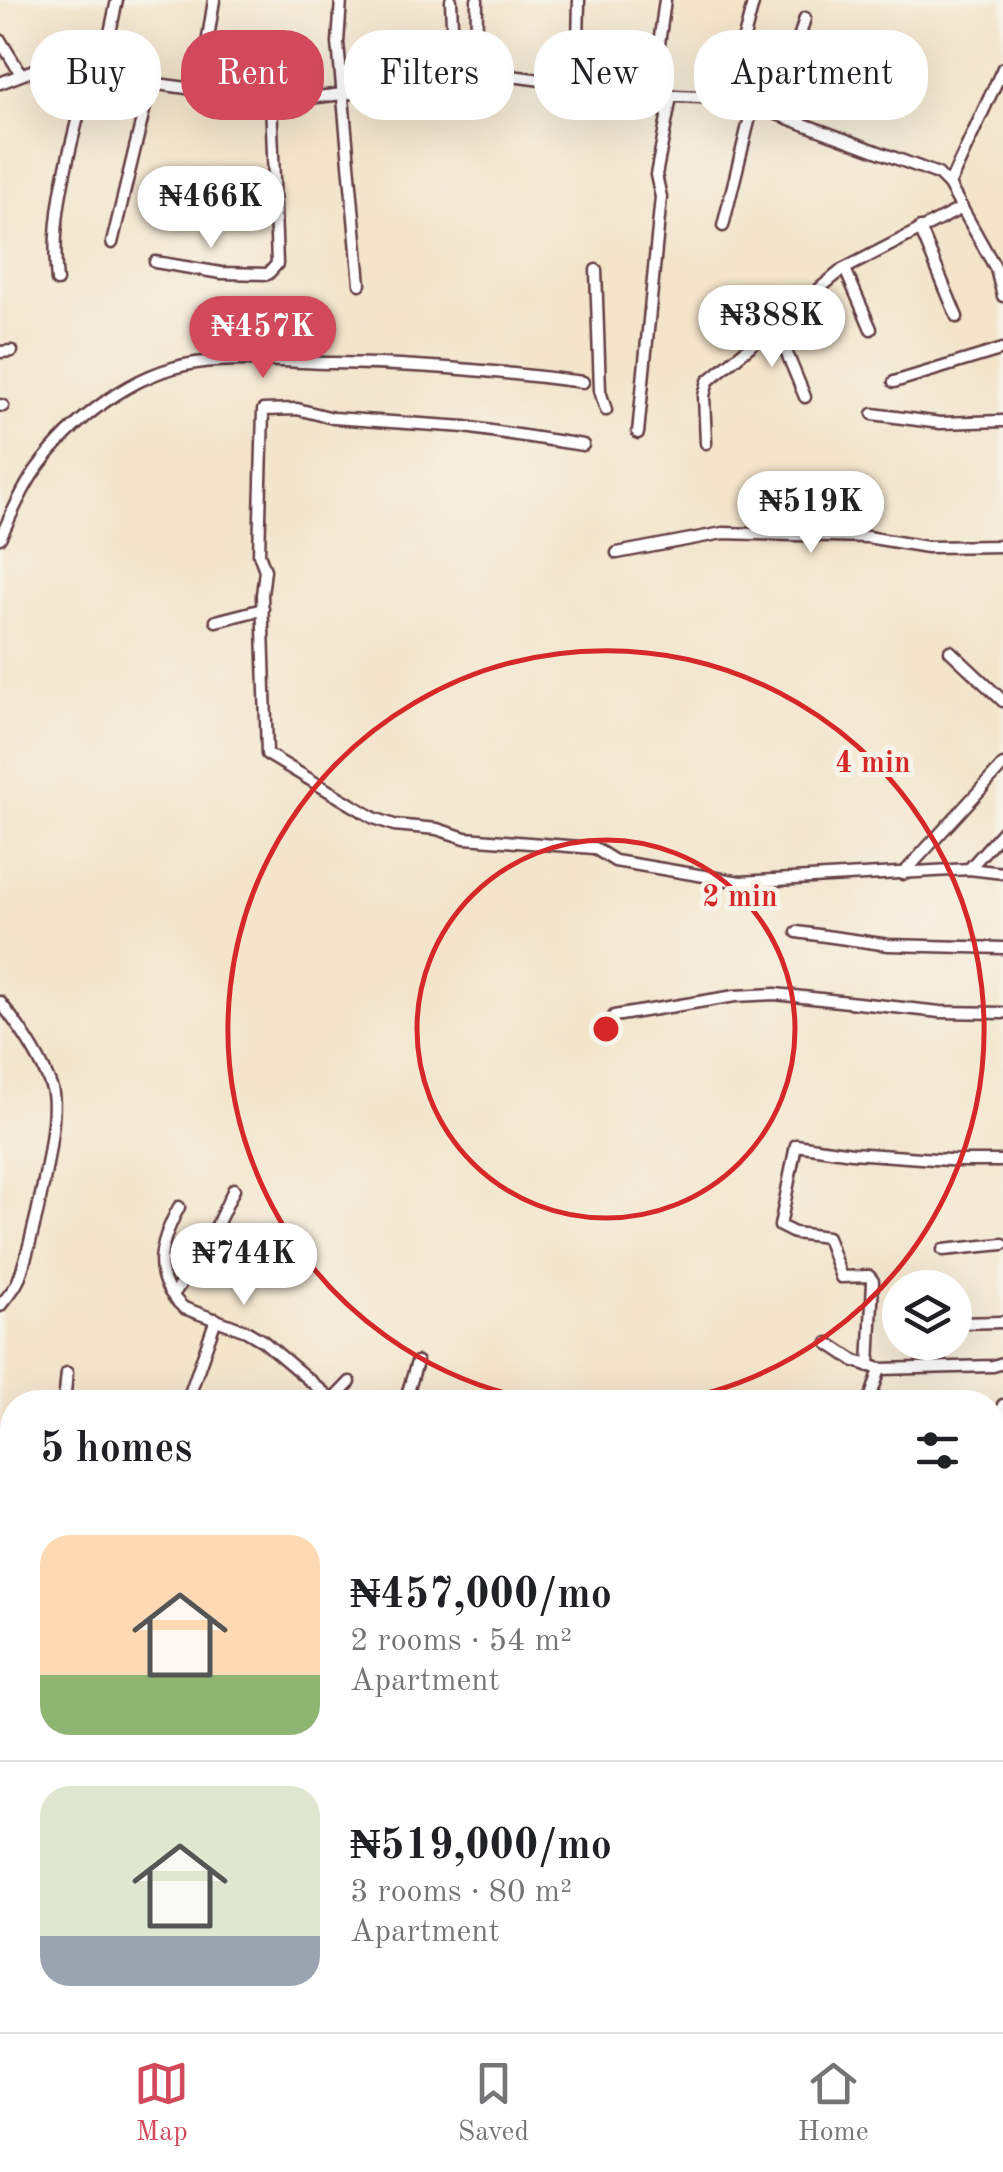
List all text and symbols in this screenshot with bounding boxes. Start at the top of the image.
chip: Buy [30,30,161,120]
chip: Rent [181,30,324,120]
chip: Filters [344,30,514,120]
chip: New [534,30,674,120]
chip: Apartment [694,30,928,120]
pin: ₦466K [141,166,281,251]
text: ₦466K [159,182,263,214]
pin: ₦388K [702,285,842,370]
pin: ₦457K [193,296,333,381]
text: ₦388K [720,301,824,333]
text: ₦457K [211,312,315,344]
pin: ₦519K [741,471,881,556]
text: ₦519K [759,487,863,519]
text: 4 min [835,749,911,779]
text: 2 min [702,883,778,913]
centre of rings [588,1011,624,1047]
pin: ₦744K [174,1223,314,1308]
text: ₦744K [192,1239,296,1271]
map controls [882,1270,972,1360]
button: layers [882,1270,972,1360]
icon: filters [910,1423,965,1478]
text: 5 homes [40,1429,192,1471]
icon: home [120,1575,240,1695]
text: ₦457,000/mo [350,1575,612,1617]
text: 2 rooms · 54 m² [350,1626,572,1658]
text: Apartment [350,1666,500,1698]
icon: home [120,1826,240,1946]
text: ₦519,000/mo [350,1826,612,1868]
text: 3 rooms · 80 m² [350,1877,572,1909]
text: Apartment [350,1917,500,1949]
tab: Map [134,2056,189,2151]
tab: Saved [458,2056,529,2151]
tab: Home [798,2056,869,2151]

